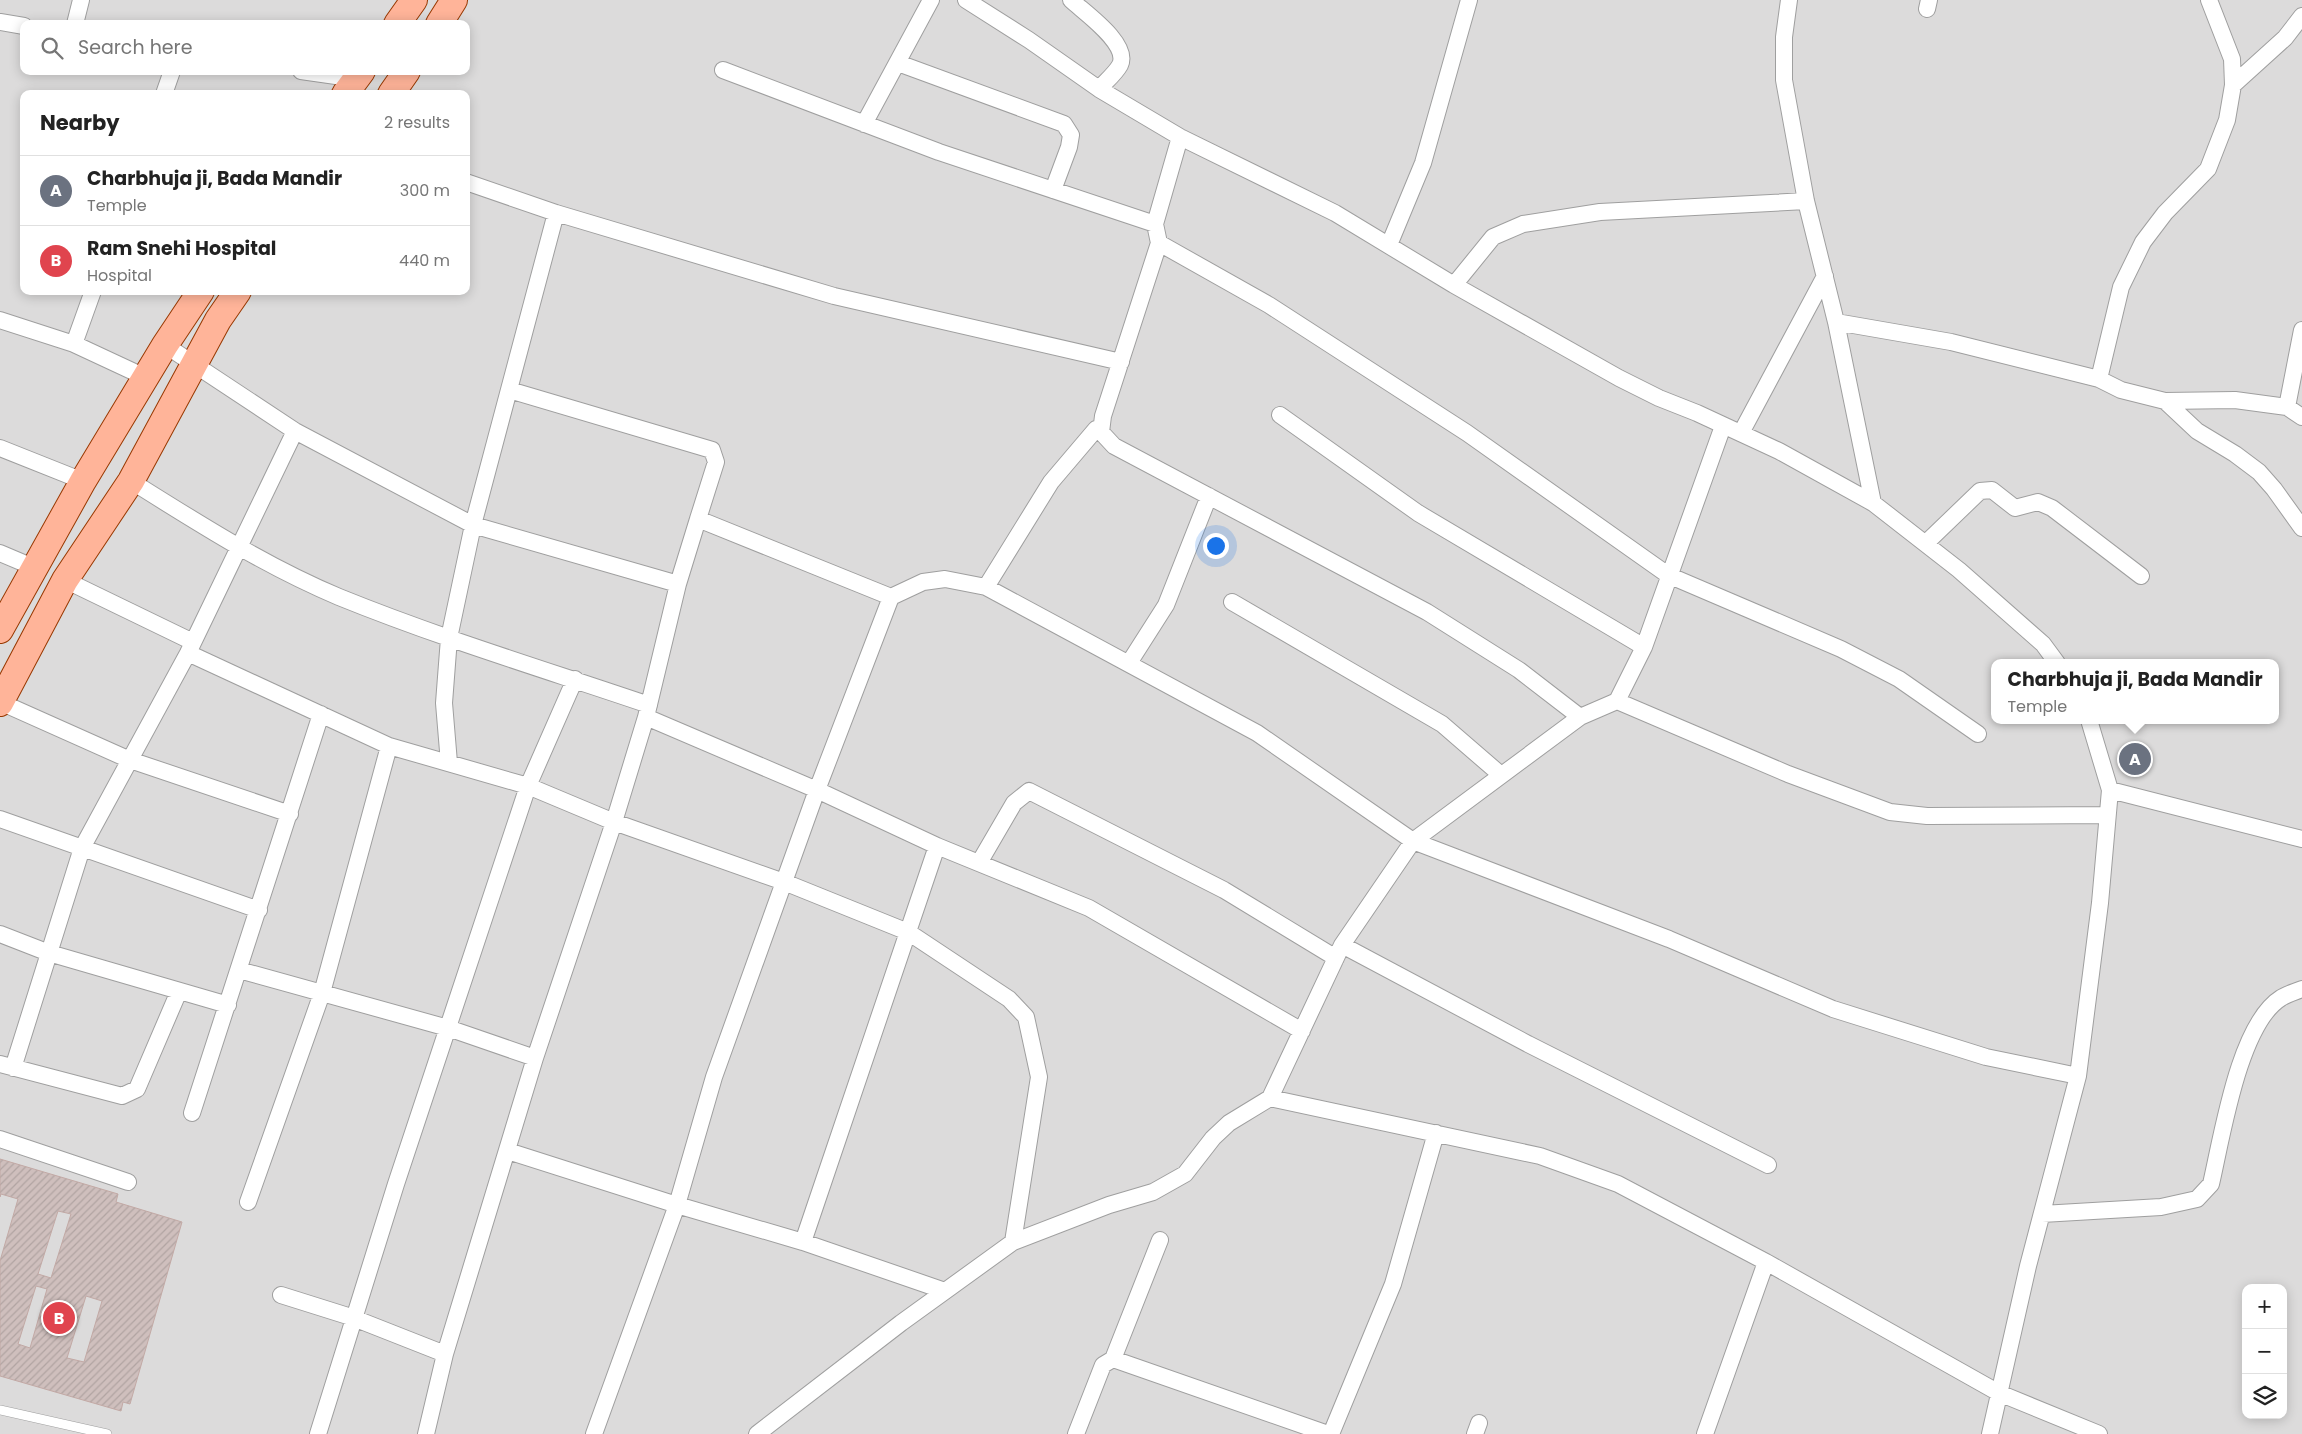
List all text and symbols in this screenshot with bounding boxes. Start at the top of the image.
search box [20,20,470,75]
icon: search [38,34,66,62]
text: Search here [78,34,192,61]
text: Nearby [40,108,120,137]
text: 2 results [384,111,450,134]
text: Charbhuja ji, Bada Mandir [87,165,342,192]
text: A [50,179,62,202]
text: 300 m [400,179,450,202]
text: Temple [87,194,147,217]
text: Ram Snehi Hospital [87,235,276,262]
text: B [51,249,61,272]
text: 440 m [399,249,450,272]
text: Hospital [87,264,152,287]
your location [1203,533,1229,559]
popup [1991,659,2279,724]
text: Charbhuja ji, Bada Mandir [2007,666,2263,693]
text: Temple [2007,695,2067,718]
pin: A [2119,740,2151,778]
map controls [2242,1284,2287,1419]
button: + [2242,1284,2287,1329]
pin: B [43,1299,75,1337]
button: − [2242,1329,2287,1374]
button: layers [2242,1374,2287,1419]

